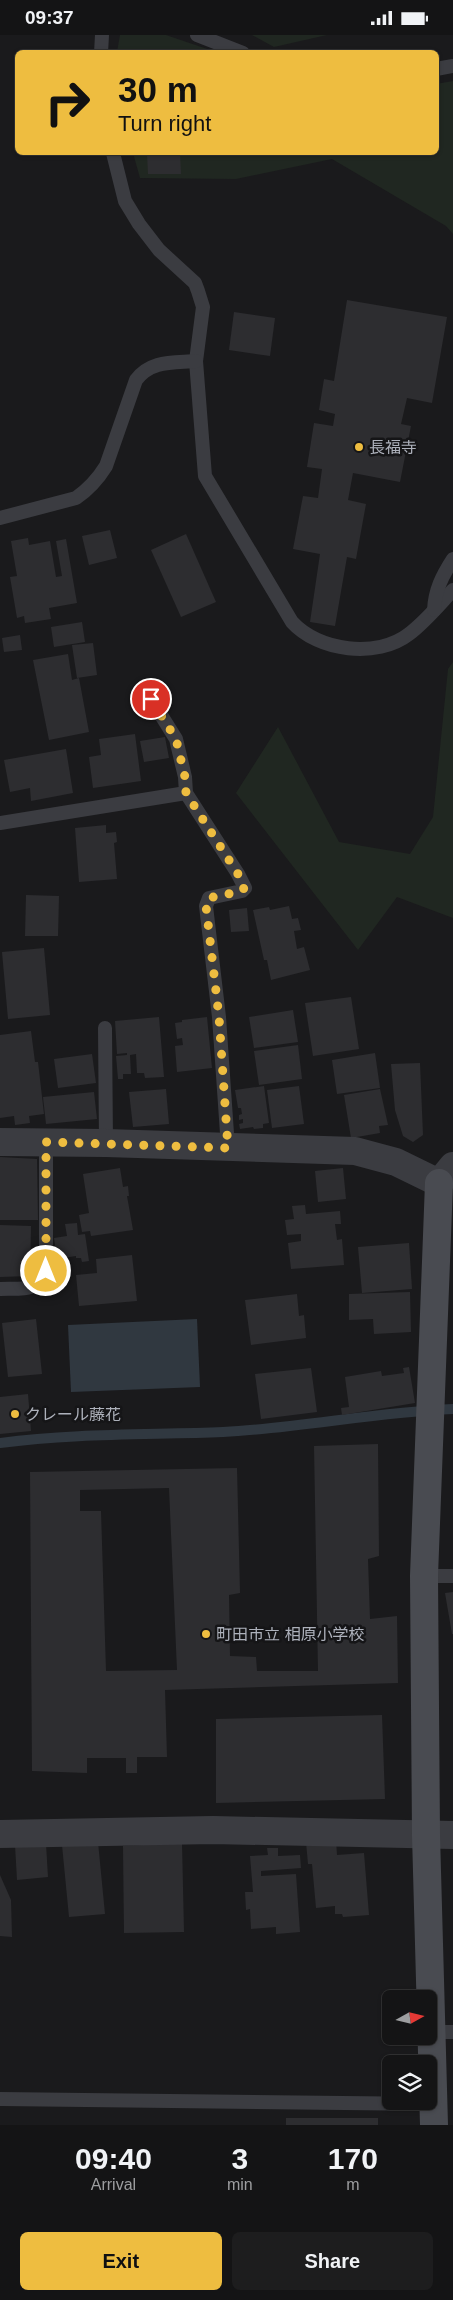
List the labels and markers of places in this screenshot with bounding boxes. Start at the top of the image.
place label: 長福寺 [369,439,417,456]
marker: 長福寺 [353,441,365,453]
pin [130,678,172,720]
place label: クレール藤花 [25,1406,121,1423]
marker: クレール藤花 [9,1408,21,1420]
place label: 町田市立 相原小学校 [216,1626,364,1643]
marker: 町田市立 相原小学校 [200,1628,212,1640]

